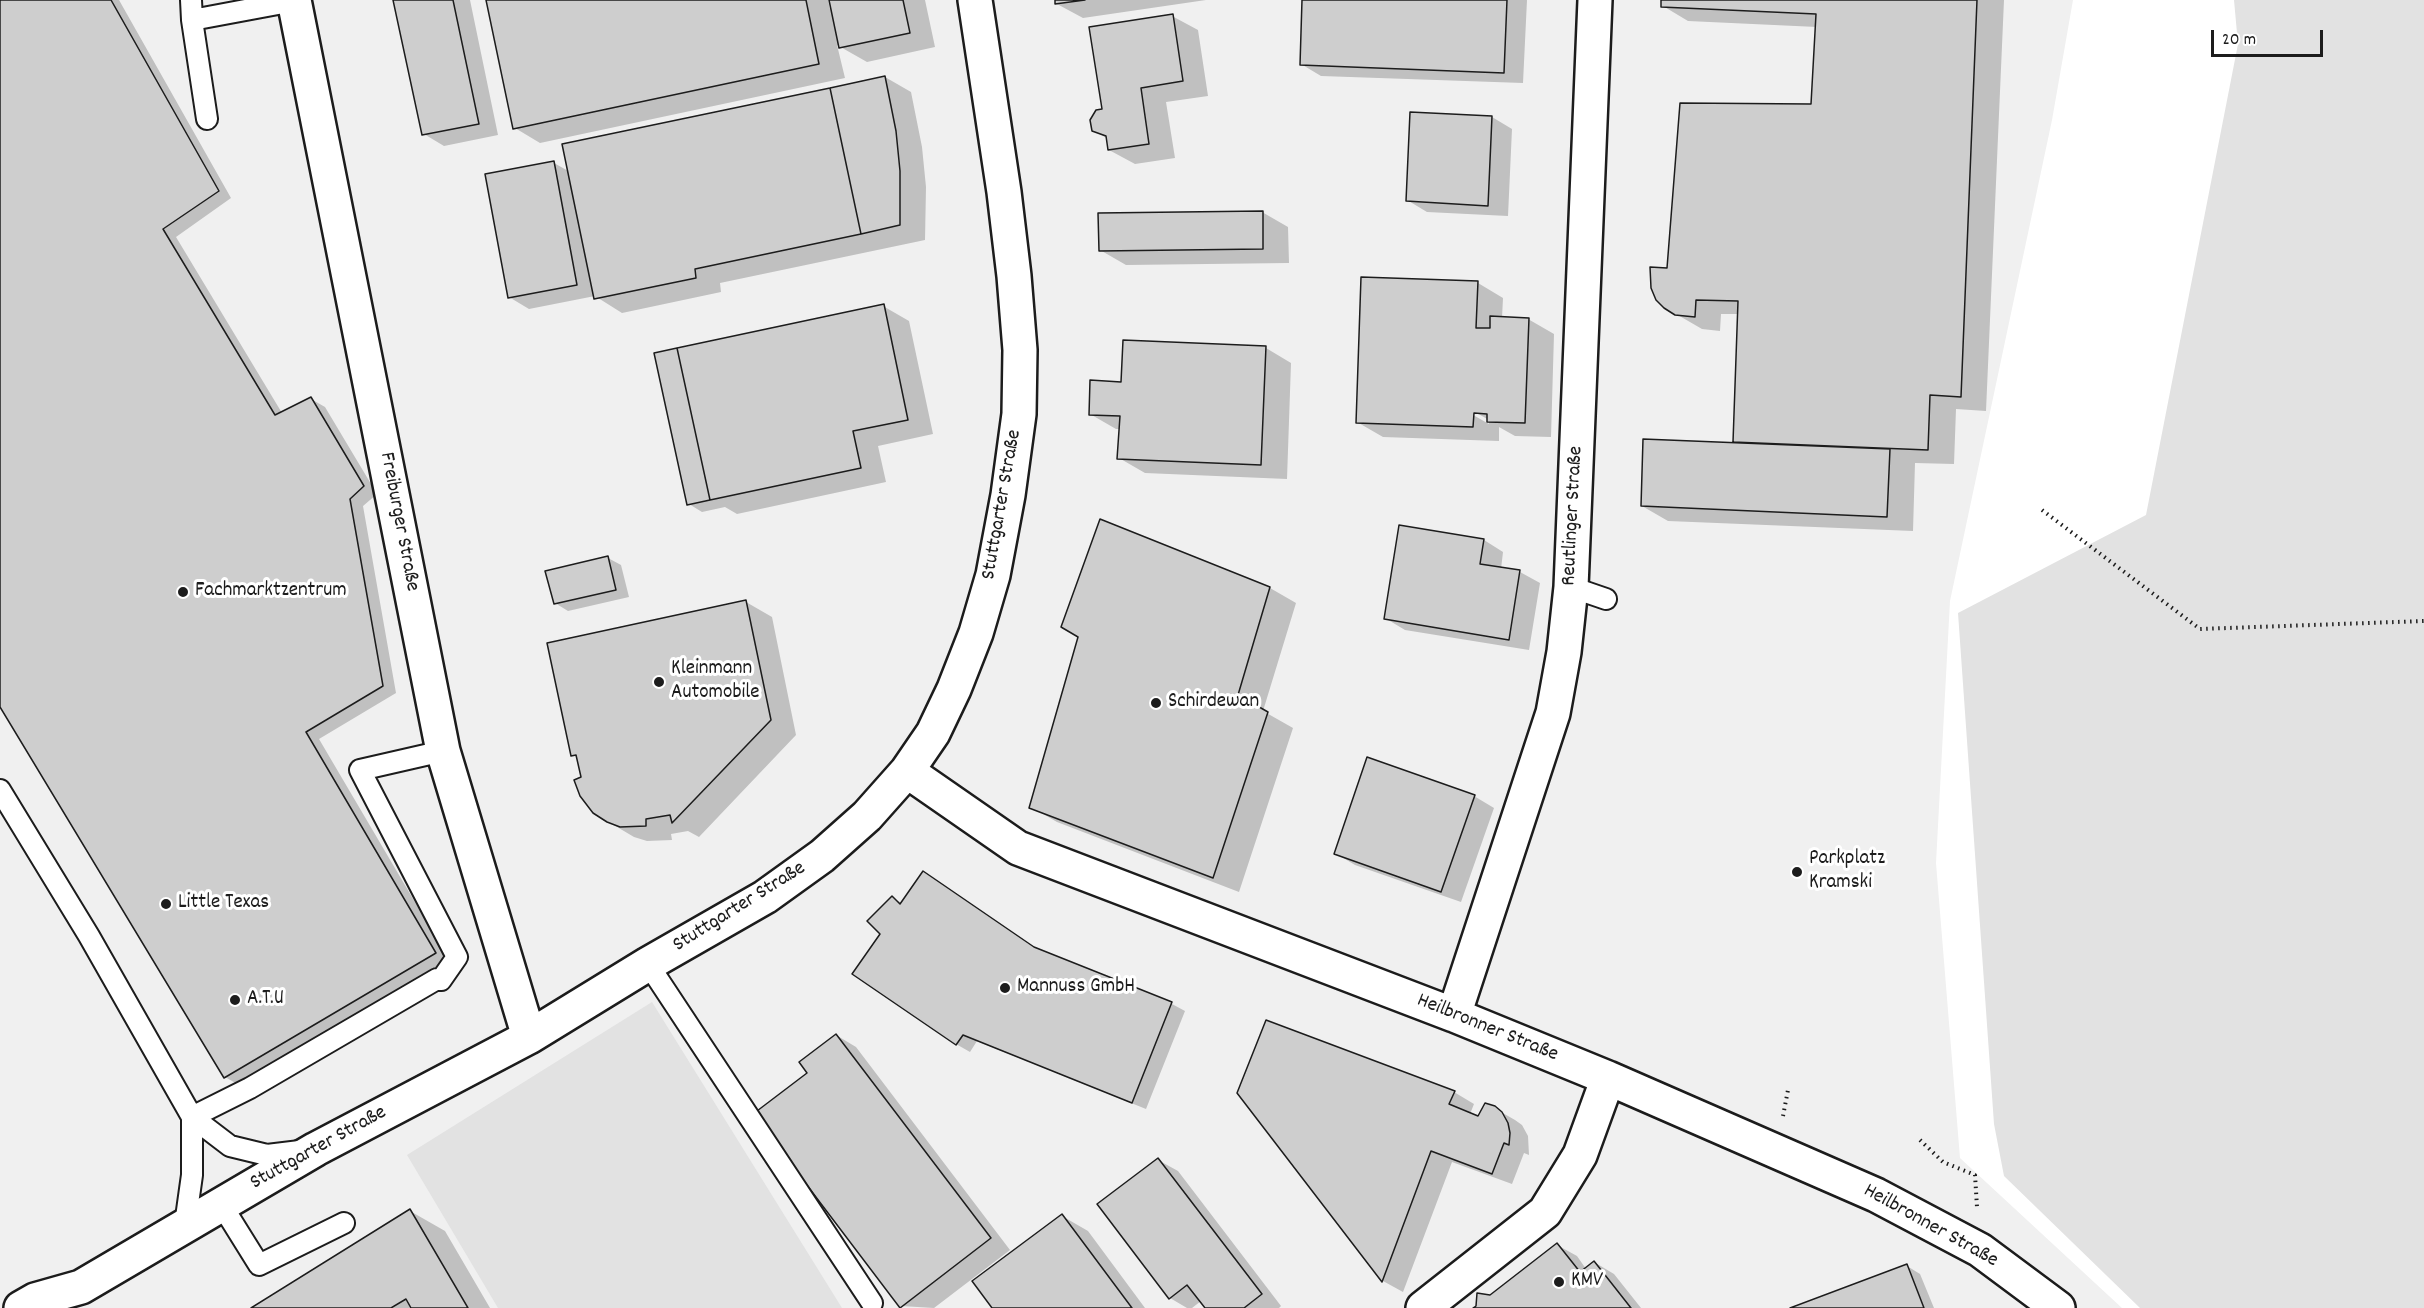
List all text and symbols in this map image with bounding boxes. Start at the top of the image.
scale bar [2214,18,2326,56]
text: 20 m [2222,28,2256,53]
street label: Stuttgarter Straße [977,428,1029,582]
street label: Reutlinger Straße [1558,446,1590,586]
street label: Freiburger Straße [372,450,424,594]
place label: Fachmarktzentrum [195,579,347,605]
marker: Fachmarktzentrum [176,585,190,599]
place label: Kleinmann Automobile [671,657,760,707]
marker: Kleinmann Automobile [652,675,666,689]
place label: Schirdewan [1168,690,1259,716]
marker: Schirdewan [1149,696,1163,710]
place label: Parkplatz Kramski [1809,847,1885,897]
street label: Stuttgarter Straße [669,857,811,959]
marker: Parkplatz Kramski [1790,865,1804,879]
place label: Little Texas [178,891,269,917]
marker: Little Texas [159,897,173,911]
place label: Mannuss GmbH [1017,975,1135,1001]
marker: Mannuss GmbH [998,981,1012,995]
place label: A.T.U [247,987,284,1013]
street label: Heilbronner Straße [1413,989,1561,1069]
marker: A.T.U [228,993,242,1007]
street label: Stuttgarter Straße [246,1101,392,1197]
street label: Heilbronner Straße [1858,1180,2002,1274]
place label: KMV [1571,1269,1603,1295]
marker: KMV [1552,1275,1566,1289]

